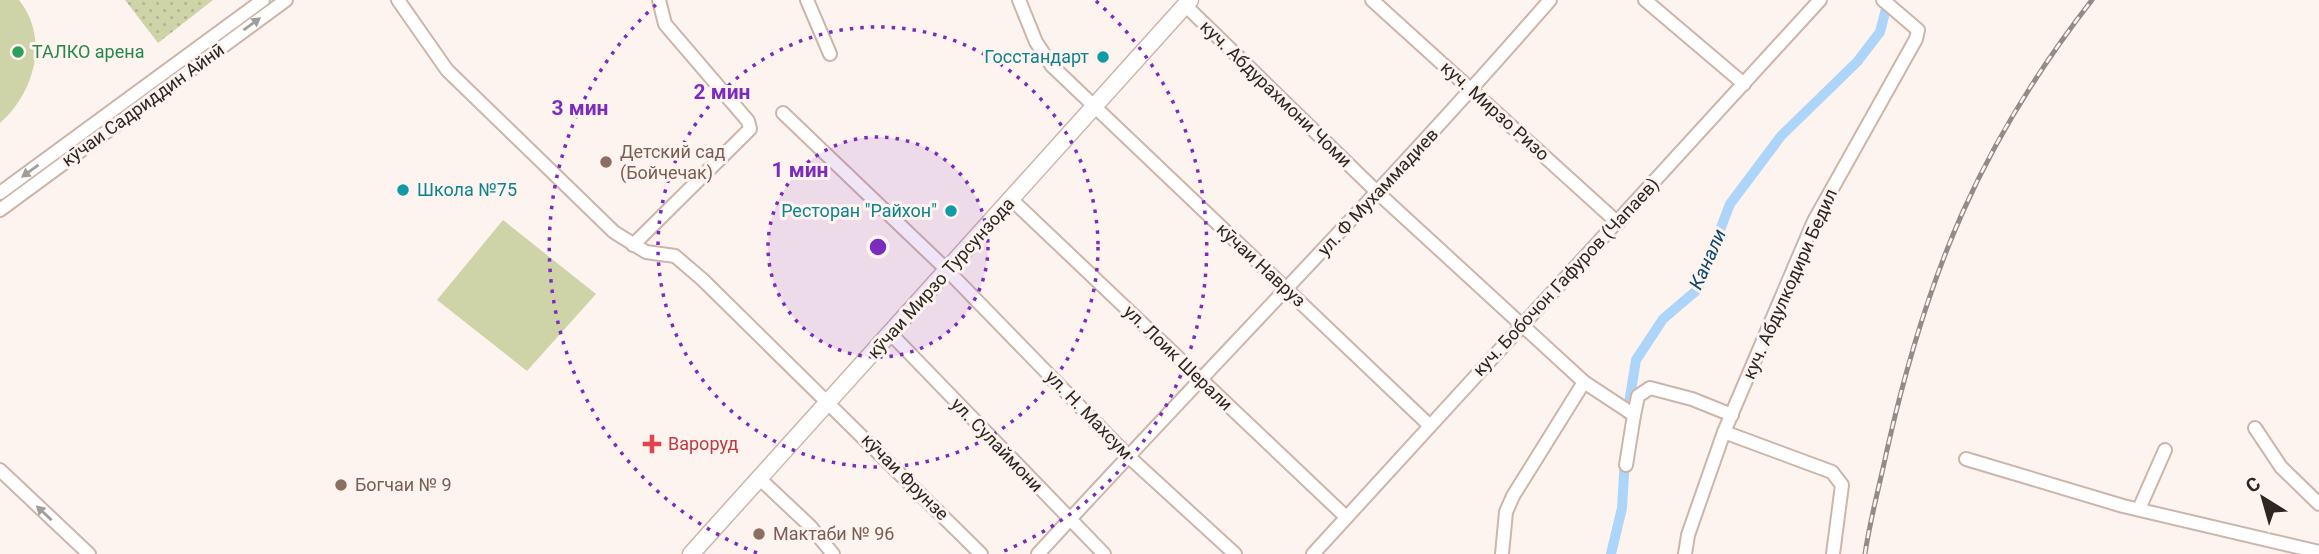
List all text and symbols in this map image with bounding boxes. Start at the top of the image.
street label: куч. Абдурахмони Чоми [1196,16,1356,171]
one-way arrow [243,17,261,31]
street label: кӯчаи Садриддин Айнӣ [57,39,228,171]
place label: ТАЛКО арена [32,41,144,62]
marker: ТАЛКО арена [10,44,26,60]
place label: Госстандарт [984,46,1089,67]
marker: Госстандарт [1095,49,1111,65]
street label: куч. Мирзо Ризо [1437,56,1554,165]
text: 2 мин [694,80,751,104]
text: 3 мин [552,96,609,120]
street label: ул. Ф Мухаммадиев [1313,124,1442,260]
place label: Детский сад (Бойчечак) [620,141,726,184]
marker: Детский сад (Бойчечак) [598,154,614,170]
text: 1 мин [772,158,829,182]
one-way arrow [21,164,39,178]
street label: куч. Бобочон Гафуров (Чапаев) [1468,173,1664,381]
place label: Школа №75 [417,179,517,200]
marker: Школа №75 [395,182,411,198]
street label: куч. Абдулкодири Бедил [1738,185,1841,382]
street label: кӯчаи Мирзо Турсунзода [863,193,1018,362]
place label: Ресторан "Райхон" [781,200,937,221]
marker: Ресторан "Райхон" [943,203,959,219]
street label: кӯчаи Навруз [1213,218,1310,311]
water label: Канали [1684,225,1731,293]
centre of rings [866,235,890,259]
street label: ул. Лоик Шерали [1120,301,1237,415]
street label: ул. Н. Махсум [1042,366,1137,463]
street label: ул. Сулаймони [947,393,1048,496]
street label: кӯчаи Фрунзе [858,429,953,524]
place label: Вароруд [668,433,738,454]
marker: Вароруд [642,434,662,454]
north arrow [2228,463,2298,533]
text: С [2241,472,2265,498]
place label: Богчаи № 9 [355,474,452,495]
marker: Богчаи № 9 [333,477,349,493]
one-way arrow [36,505,53,521]
place label: Мактаби № 96 [773,523,894,544]
marker: Мактаби № 96 [751,526,767,542]

